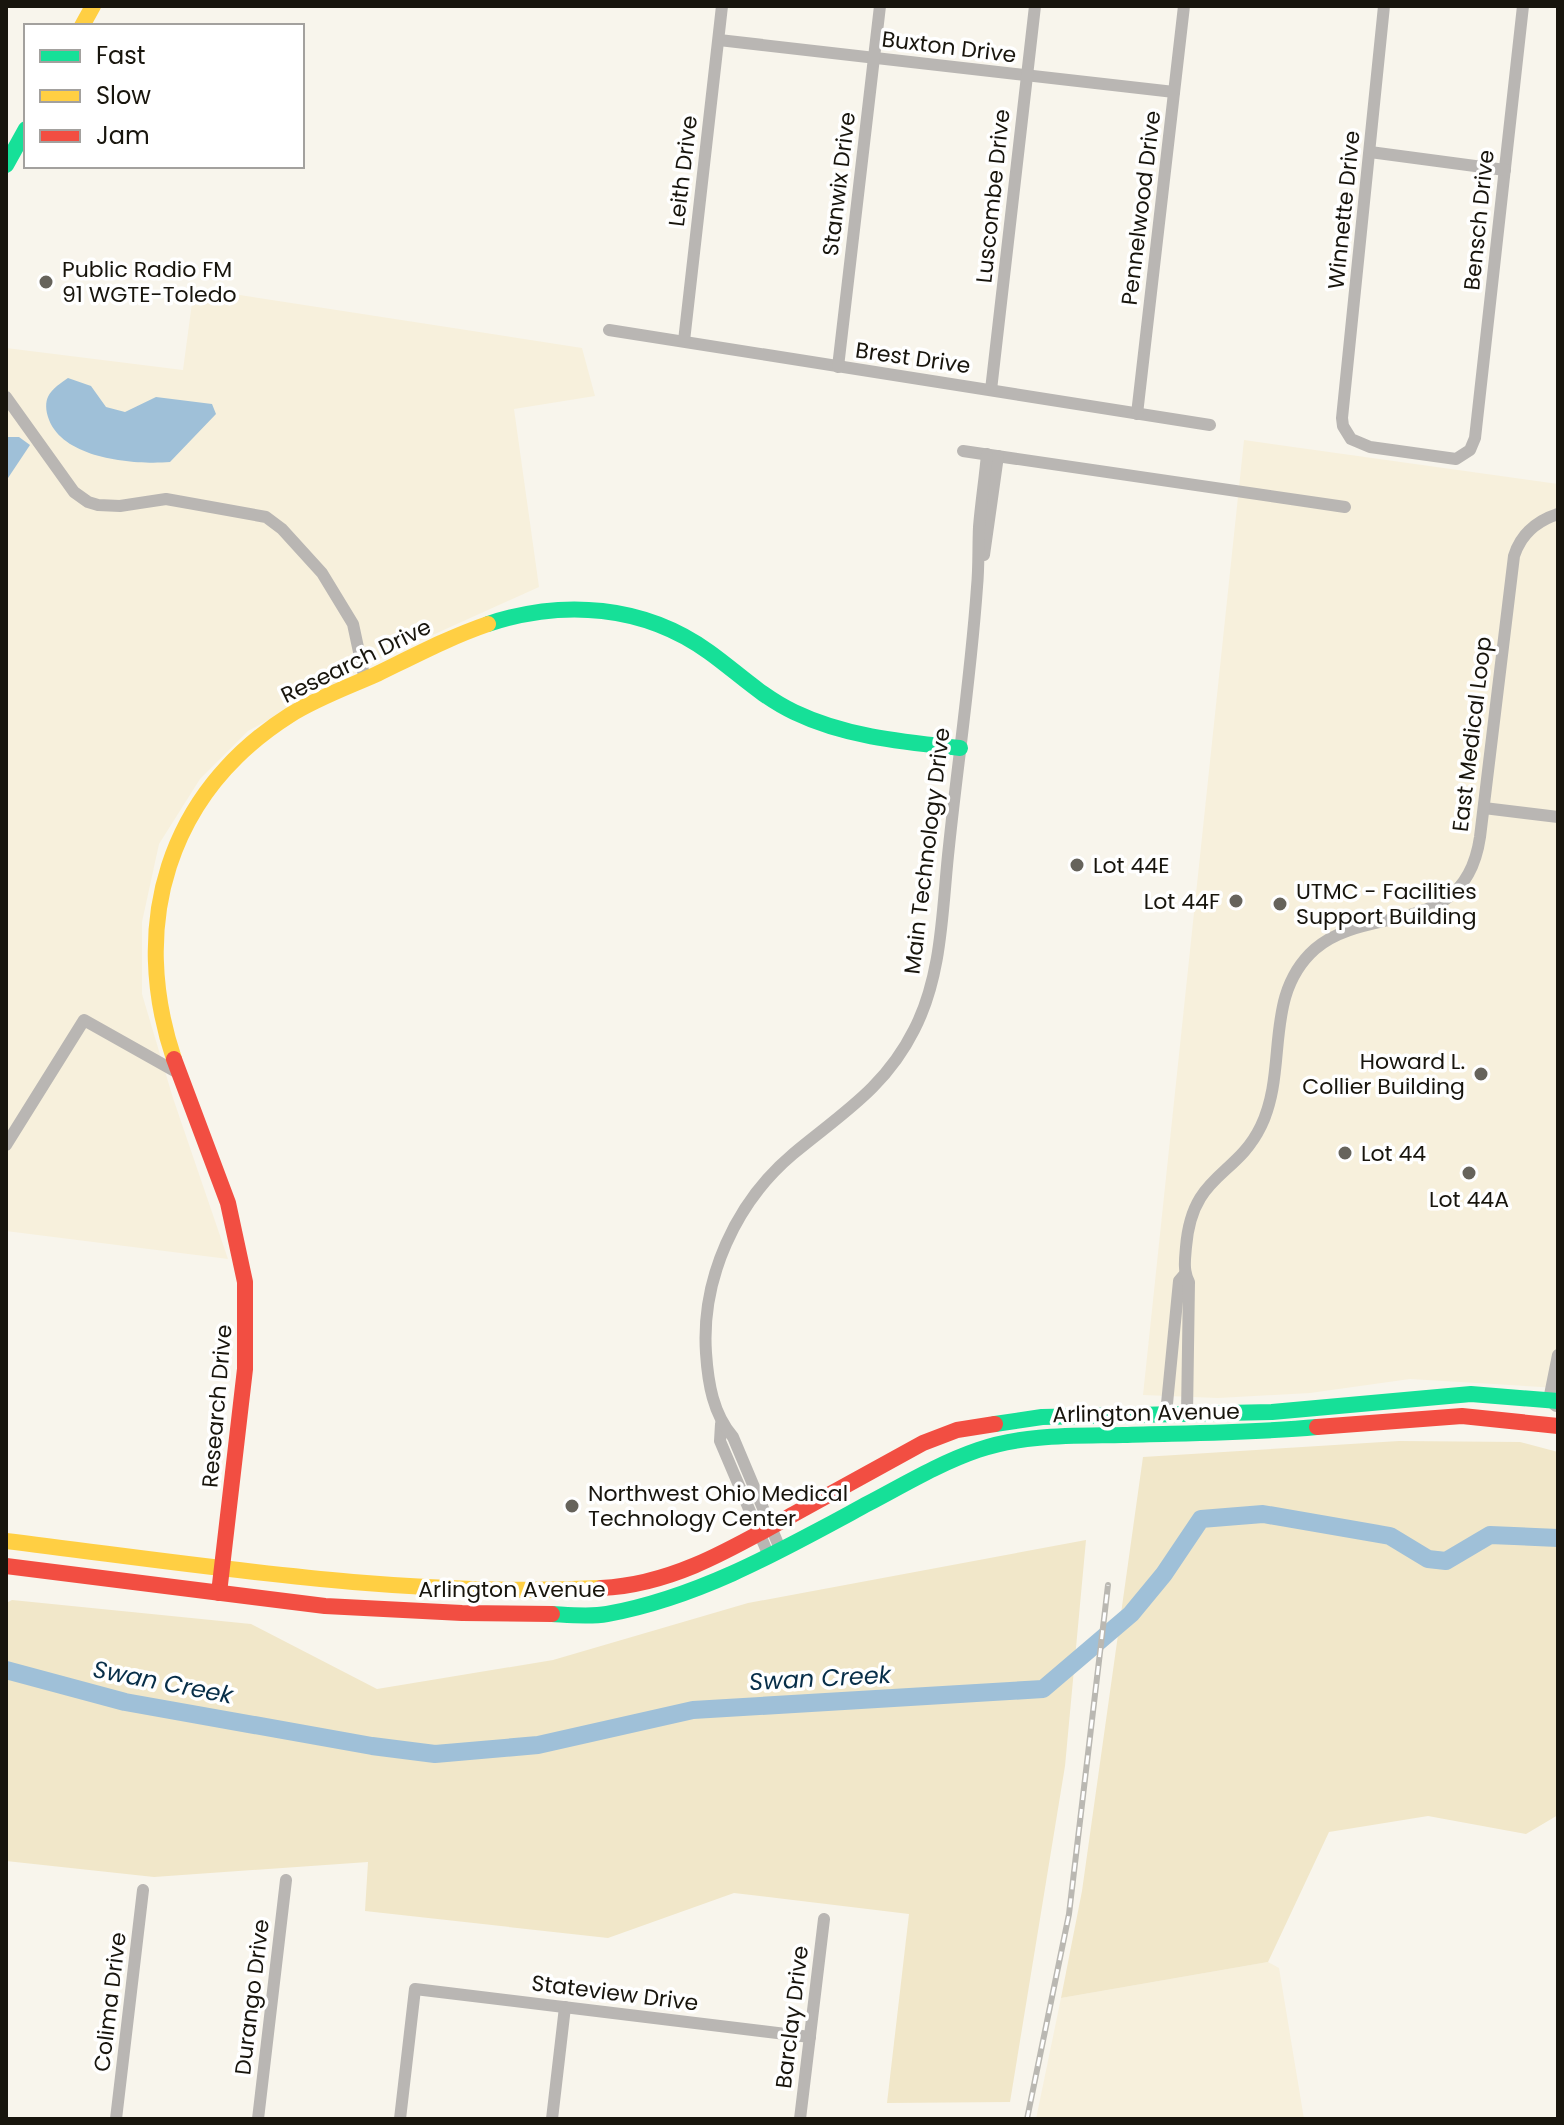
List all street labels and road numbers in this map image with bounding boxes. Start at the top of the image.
street label: Buxton Drive [880,23,1018,71]
street label: Luscombe Drive [968,108,1018,284]
street label: Pennelwood Drive [1114,109,1168,307]
street label: Stanwix Drive [815,110,863,258]
street label: Leith Drive [661,114,705,228]
street label: Winnette Drive [1320,129,1368,291]
street label: Bensch Drive [1456,148,1502,292]
street label: Brest Drive [853,335,973,381]
street label: Research Drive [276,611,436,711]
street label: East Medical Loop [1445,635,1499,833]
street label: Main Technology Drive [896,726,958,976]
street label: Research Drive [194,1323,240,1489]
street label: Arlington Avenue [1052,1396,1240,1430]
street label: Arlington Avenue [418,1574,606,1605]
street label: Durango Drive [227,1917,277,2077]
street label: Colima Drive [86,1930,134,2074]
street label: Barclay Drive [768,1944,816,2090]
street label: Stateview Drive [530,1967,700,2019]

